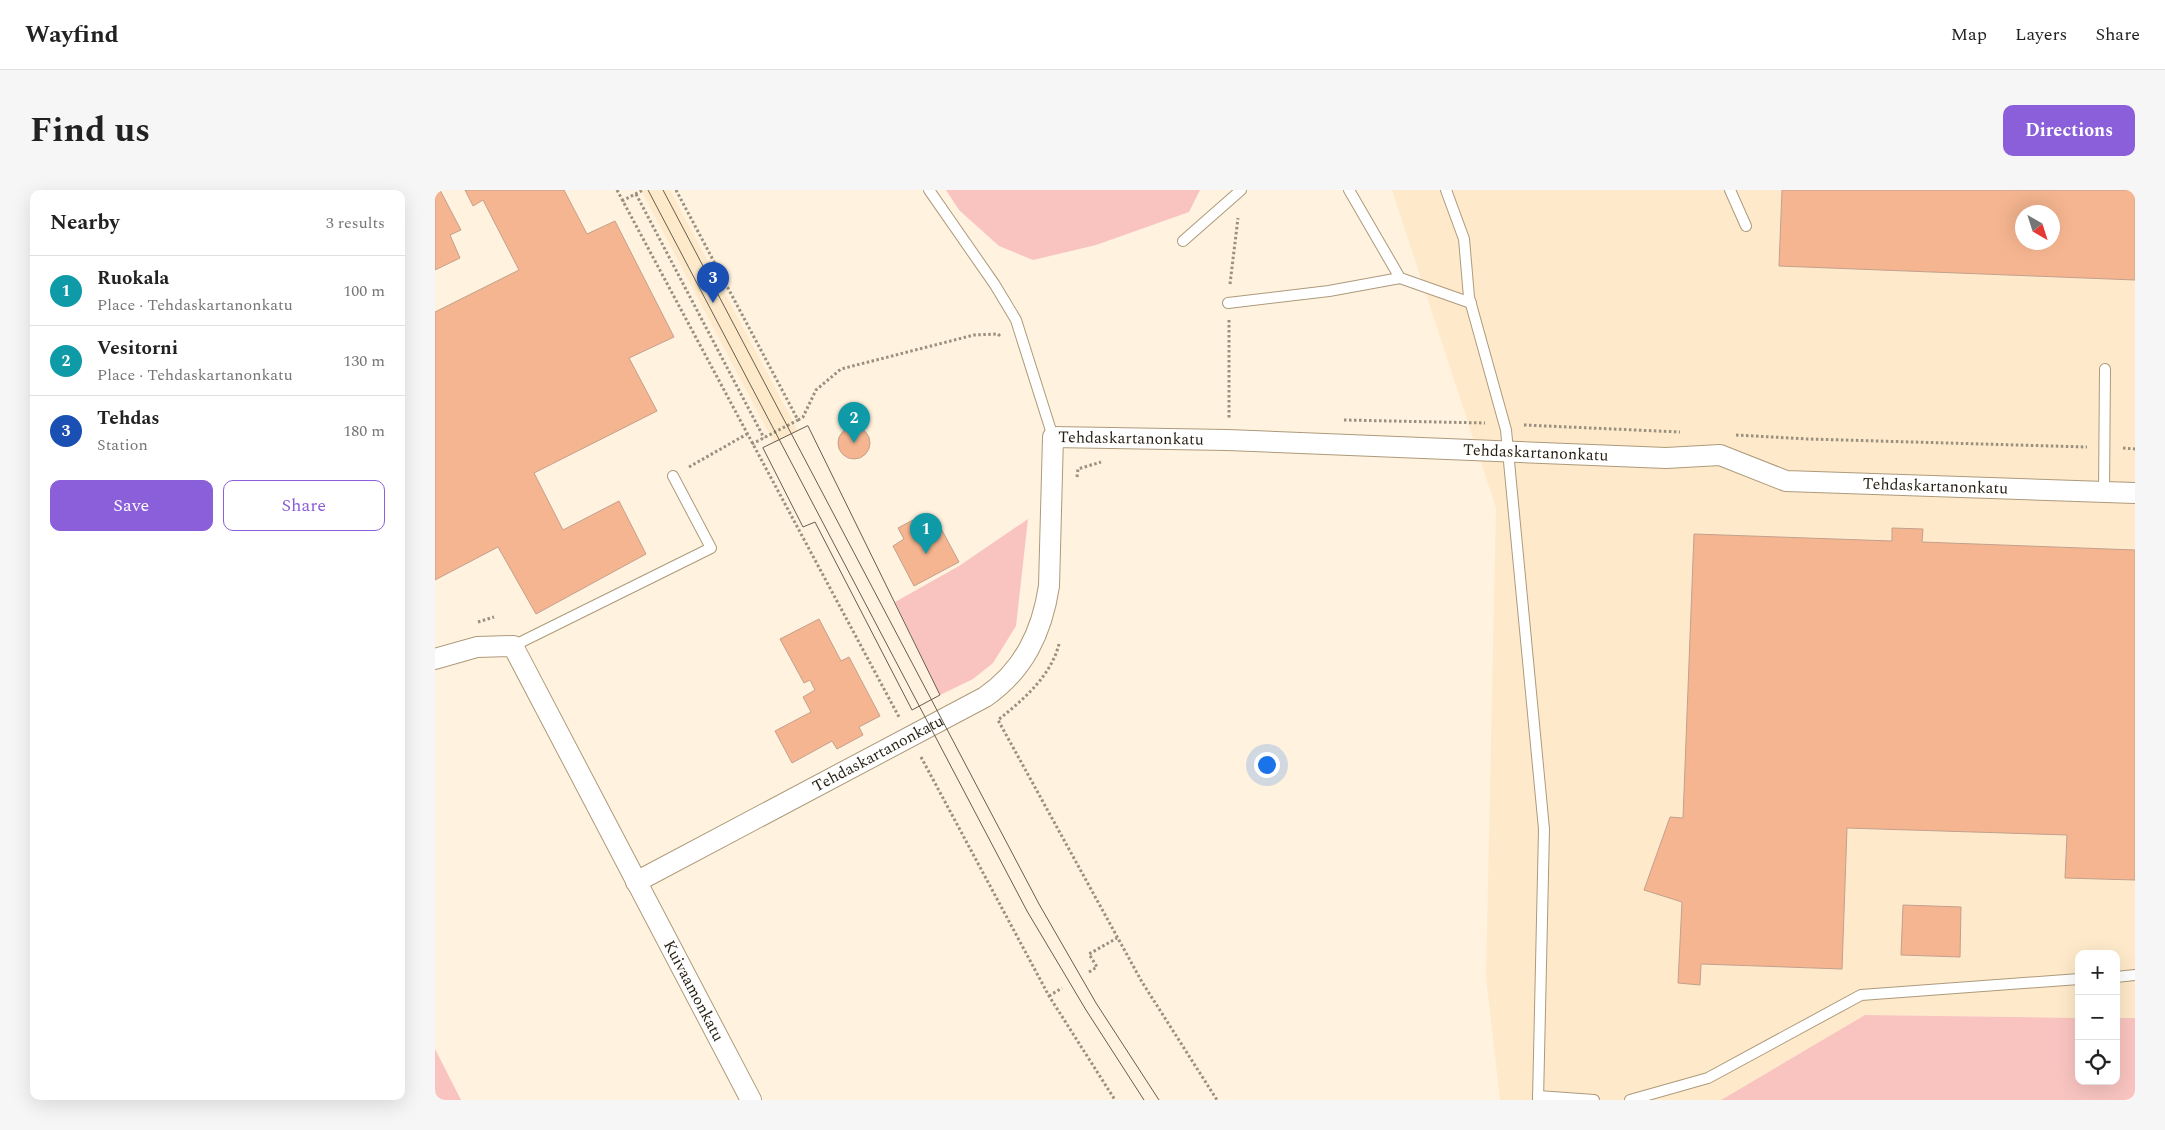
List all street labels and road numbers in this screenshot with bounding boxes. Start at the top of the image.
street label: Tehdaskartanonkatu [1058,425,1204,452]
street label: Tehdaskartanonkatu [1462,438,1609,468]
street label: Tehdaskartanonkatu [1862,472,2009,501]
street label: Tehdaskartanonkatu [808,709,948,798]
street label: Kuivaamonkatu [657,936,730,1046]

